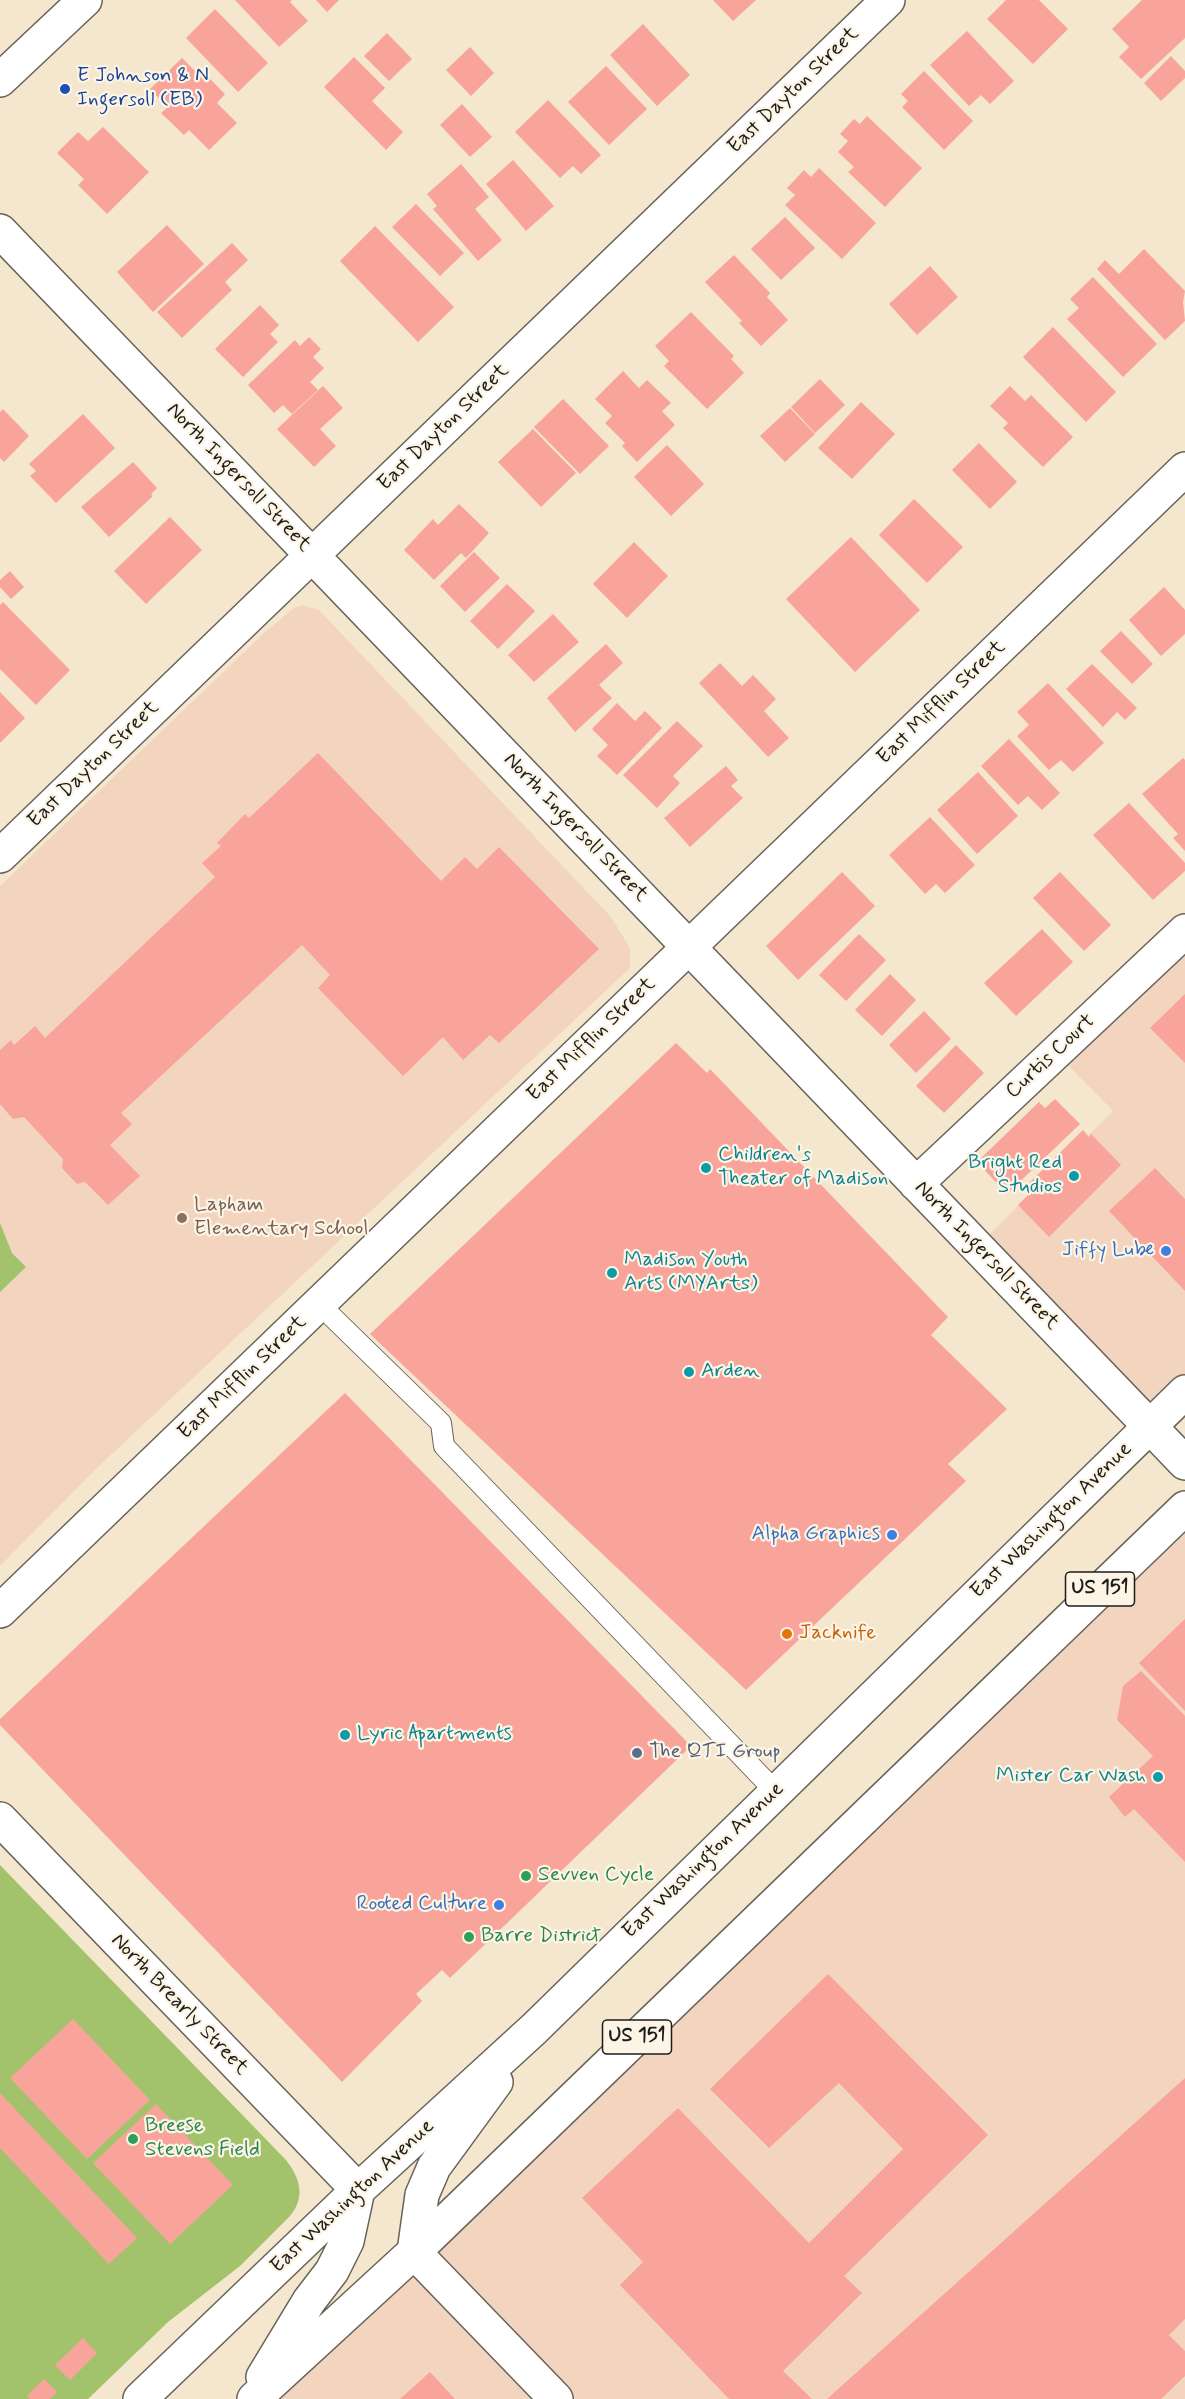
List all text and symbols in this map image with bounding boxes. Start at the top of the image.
street label: East Dayton Street [723,22,865,160]
place label: E Johnson & N Ingersoll (EB) [77,64,209,114]
marker: E Johnson & N Ingersoll (EB) [58,82,72,96]
street label: East Dayton Street [373,359,515,497]
street label: North Ingersoll Street [160,398,316,558]
street label: East Mifflin Street [873,635,1011,771]
street label: East Dayton Street [23,696,165,834]
street label: North Ingersoll Street [497,748,653,908]
street label: East Mifflin Street [523,972,661,1108]
street label: Curtis Court [1001,1009,1101,1105]
place label: Children's Theater of Madison [718,1143,888,1193]
place label: Bright Red Studios [968,1151,1062,1201]
marker: Children's Theater of Madison [699,1161,713,1175]
marker: Bright Red Studios [1067,1169,1081,1183]
street label: North Ingersoll Street [908,1176,1064,1336]
place label: Lapham Elementary School [194,1193,369,1243]
marker: Lapham Elementary School [175,1211,189,1225]
place label: Jiffy Lube [1062,1238,1154,1264]
marker: Jiffy Lube [1159,1244,1173,1258]
place label: Madison Youth Arts (MYArts) [624,1248,758,1298]
marker: Madison Youth Arts (MYArts) [605,1266,619,1280]
street label: East Mifflin Street [174,1310,312,1446]
place label: Arden [701,1359,760,1385]
marker: Arden [682,1365,696,1379]
street label: East Washington Avenue [966,1437,1138,1605]
place label: Alpha Graphics [752,1522,880,1548]
marker: Alpha Graphics [885,1528,899,1542]
road number: US 151 [1066,1572,1134,1606]
place label: Jacknife [799,1621,876,1647]
marker: Jacknife [780,1627,794,1641]
place label: Lyric Apartments [357,1722,512,1748]
marker: Lyric Apartments [338,1728,352,1742]
place label: The QTI Group [649,1740,781,1766]
marker: The QTI Group [630,1746,644,1760]
place label: Mister Car Wash [996,1764,1146,1790]
marker: Mister Car Wash [1151,1770,1165,1784]
street label: East Washington Avenue [618,1777,790,1945]
place label: Sevven Cycle [538,1863,654,1889]
marker: Sevven Cycle [519,1869,533,1883]
place label: Rooted Culture [356,1892,487,1918]
marker: Rooted Culture [492,1898,506,1912]
place label: Barre District [481,1924,601,1950]
street label: North Brearly Street [105,1929,253,2081]
marker: Barre District [462,1930,476,1944]
road number: US 151 [602,2020,672,2054]
place label: Breese Stevens Field [145,2114,260,2164]
street label: East Washington Avenue [266,2115,440,2279]
marker: Breese Stevens Field [126,2132,140,2146]

